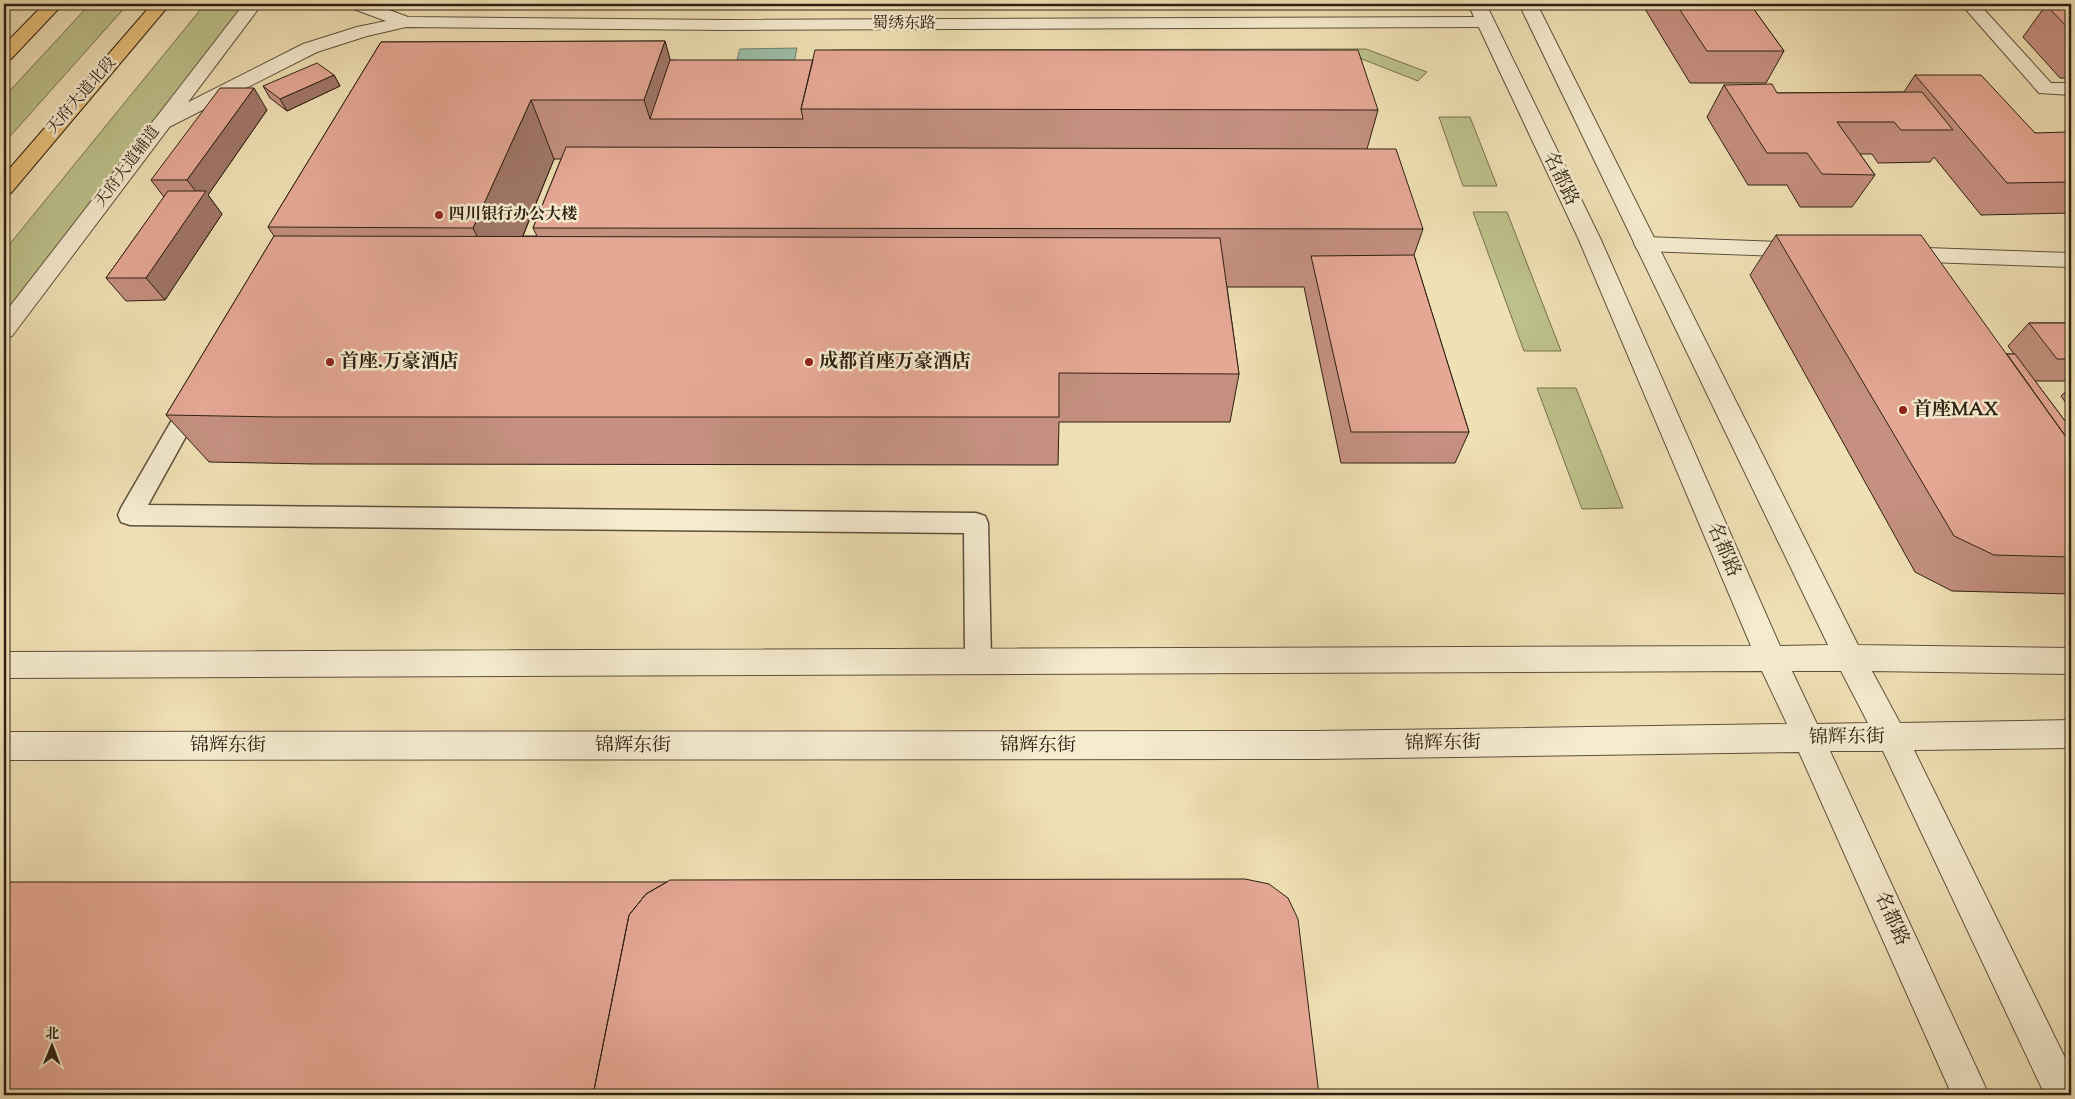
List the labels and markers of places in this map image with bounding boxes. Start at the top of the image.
place label: 四川银行办公大楼 [449,204,577,227]
marker: 四川银行办公大楼 [433,209,445,221]
place label: 首座.万豪酒店 [340,349,459,376]
place label: 成都首座万豪酒店 [819,349,971,376]
marker: 首座.万豪酒店 [324,356,336,368]
marker: 成都首座万豪酒店 [803,356,815,368]
place label: 首座MAX [1913,397,1999,424]
marker: 首座MAX [1897,404,1909,416]

